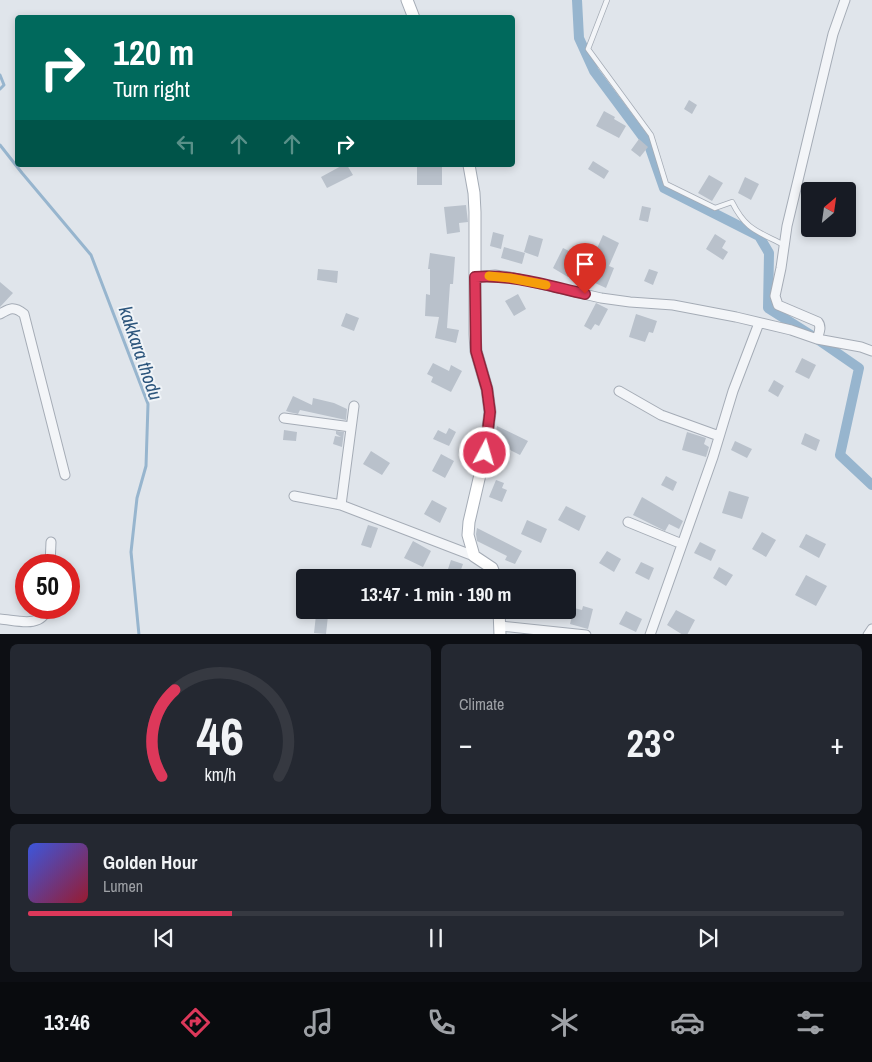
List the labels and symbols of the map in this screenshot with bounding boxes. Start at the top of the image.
north arrow [801,182,856,238]
pin [564,243,606,294]
water label: kakkara thodu [113,302,169,404]
position arrow [458,426,510,478]
speed limit sign: 50 [15,554,80,619]

